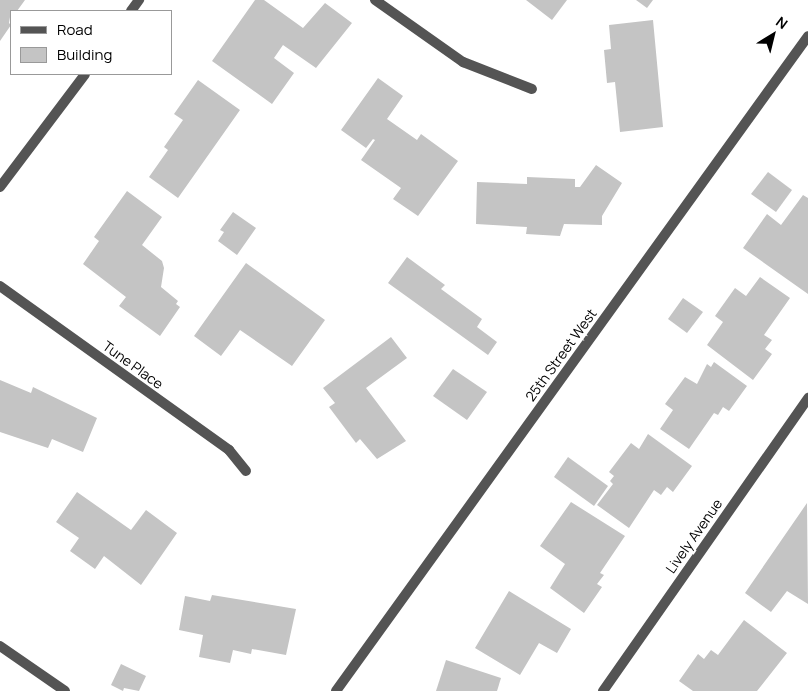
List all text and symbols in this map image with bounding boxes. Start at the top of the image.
legend [10,10,172,75]
north arrow [748,10,798,60]
text: N [772,12,792,33]
text: Road [57,19,93,40]
text: Building [57,44,112,65]
street label: 25th Street West [522,306,600,404]
street label: Tune Place [100,338,166,392]
street label: Lively Avenue [662,496,726,576]

